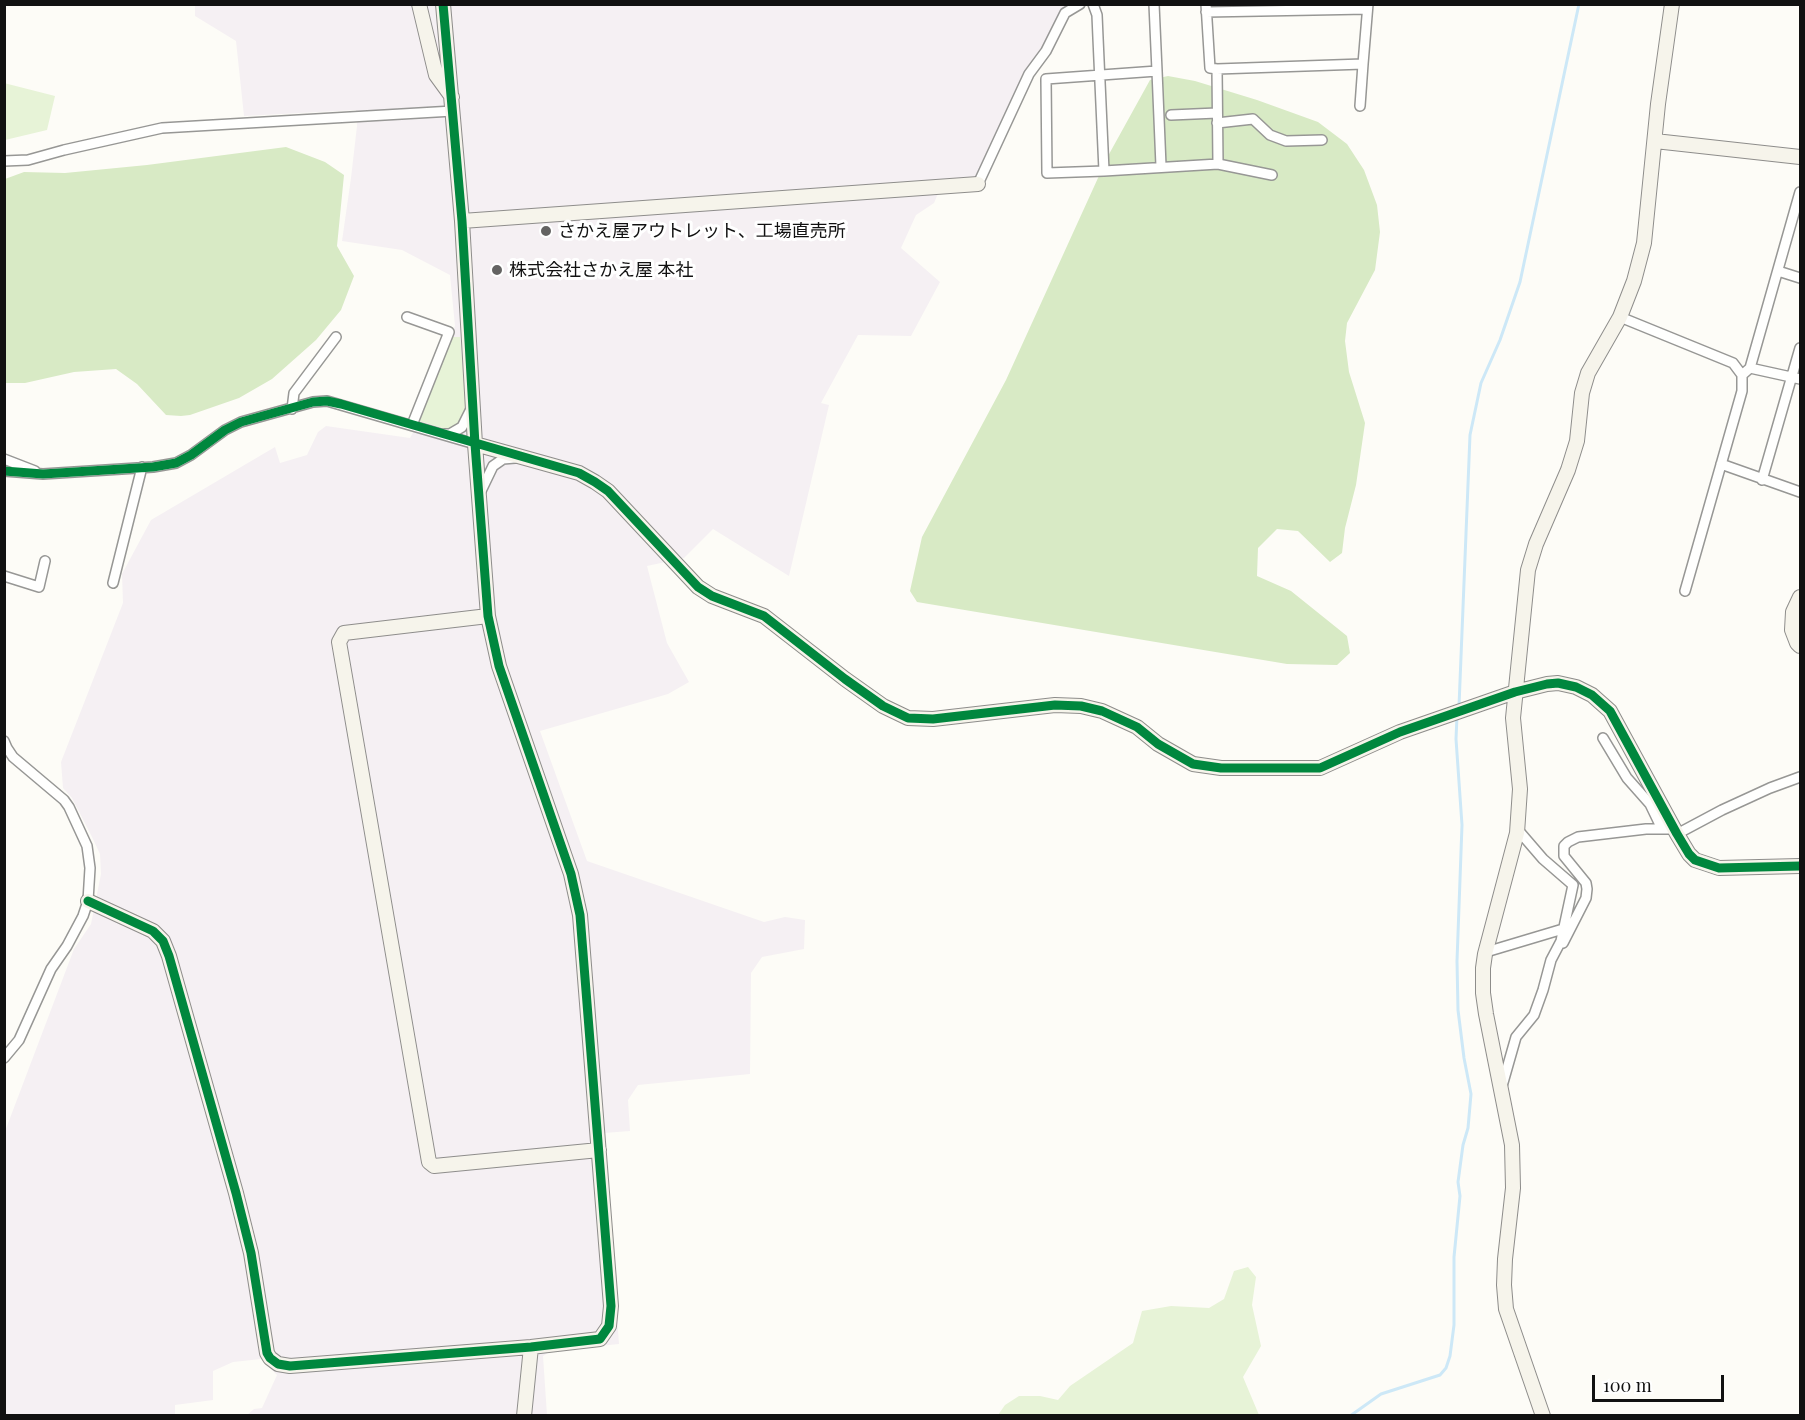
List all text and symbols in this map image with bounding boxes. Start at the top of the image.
place label: さかえ屋アウトレット、工場直売所 [558,220,846,242]
marker: さかえ屋アウトレット、工場直売所 [539,224,553,238]
place label: 株式会社さかえ屋 本社 [509,259,693,281]
marker: 株式会社さかえ屋 本社 [490,263,504,277]
scale bar [1595,1363,1727,1401]
text: 100 m [1603,1373,1652,1397]

